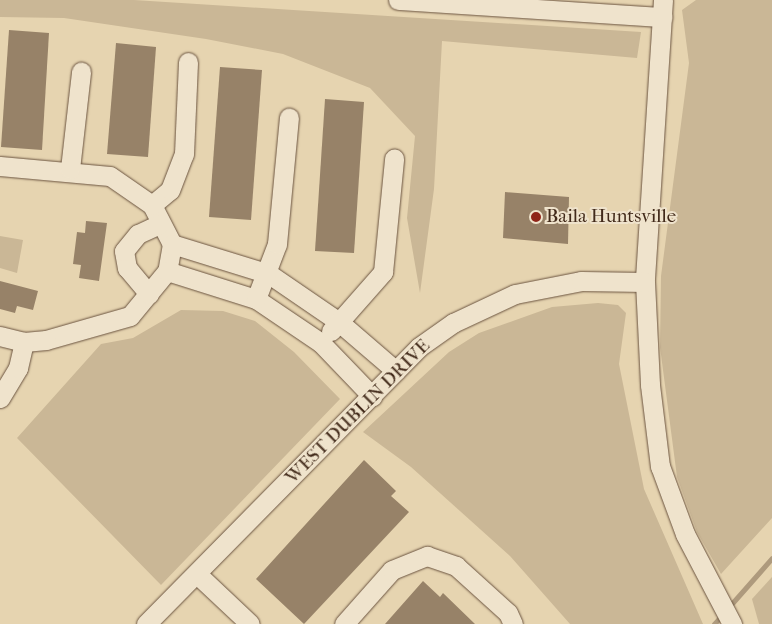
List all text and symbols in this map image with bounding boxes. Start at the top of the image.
place label: Baila Huntsville [546,206,676,228]
marker: Baila Huntsville [530,211,542,223]
street label: WEST DUBLIN DRIVE [281,335,435,489]

